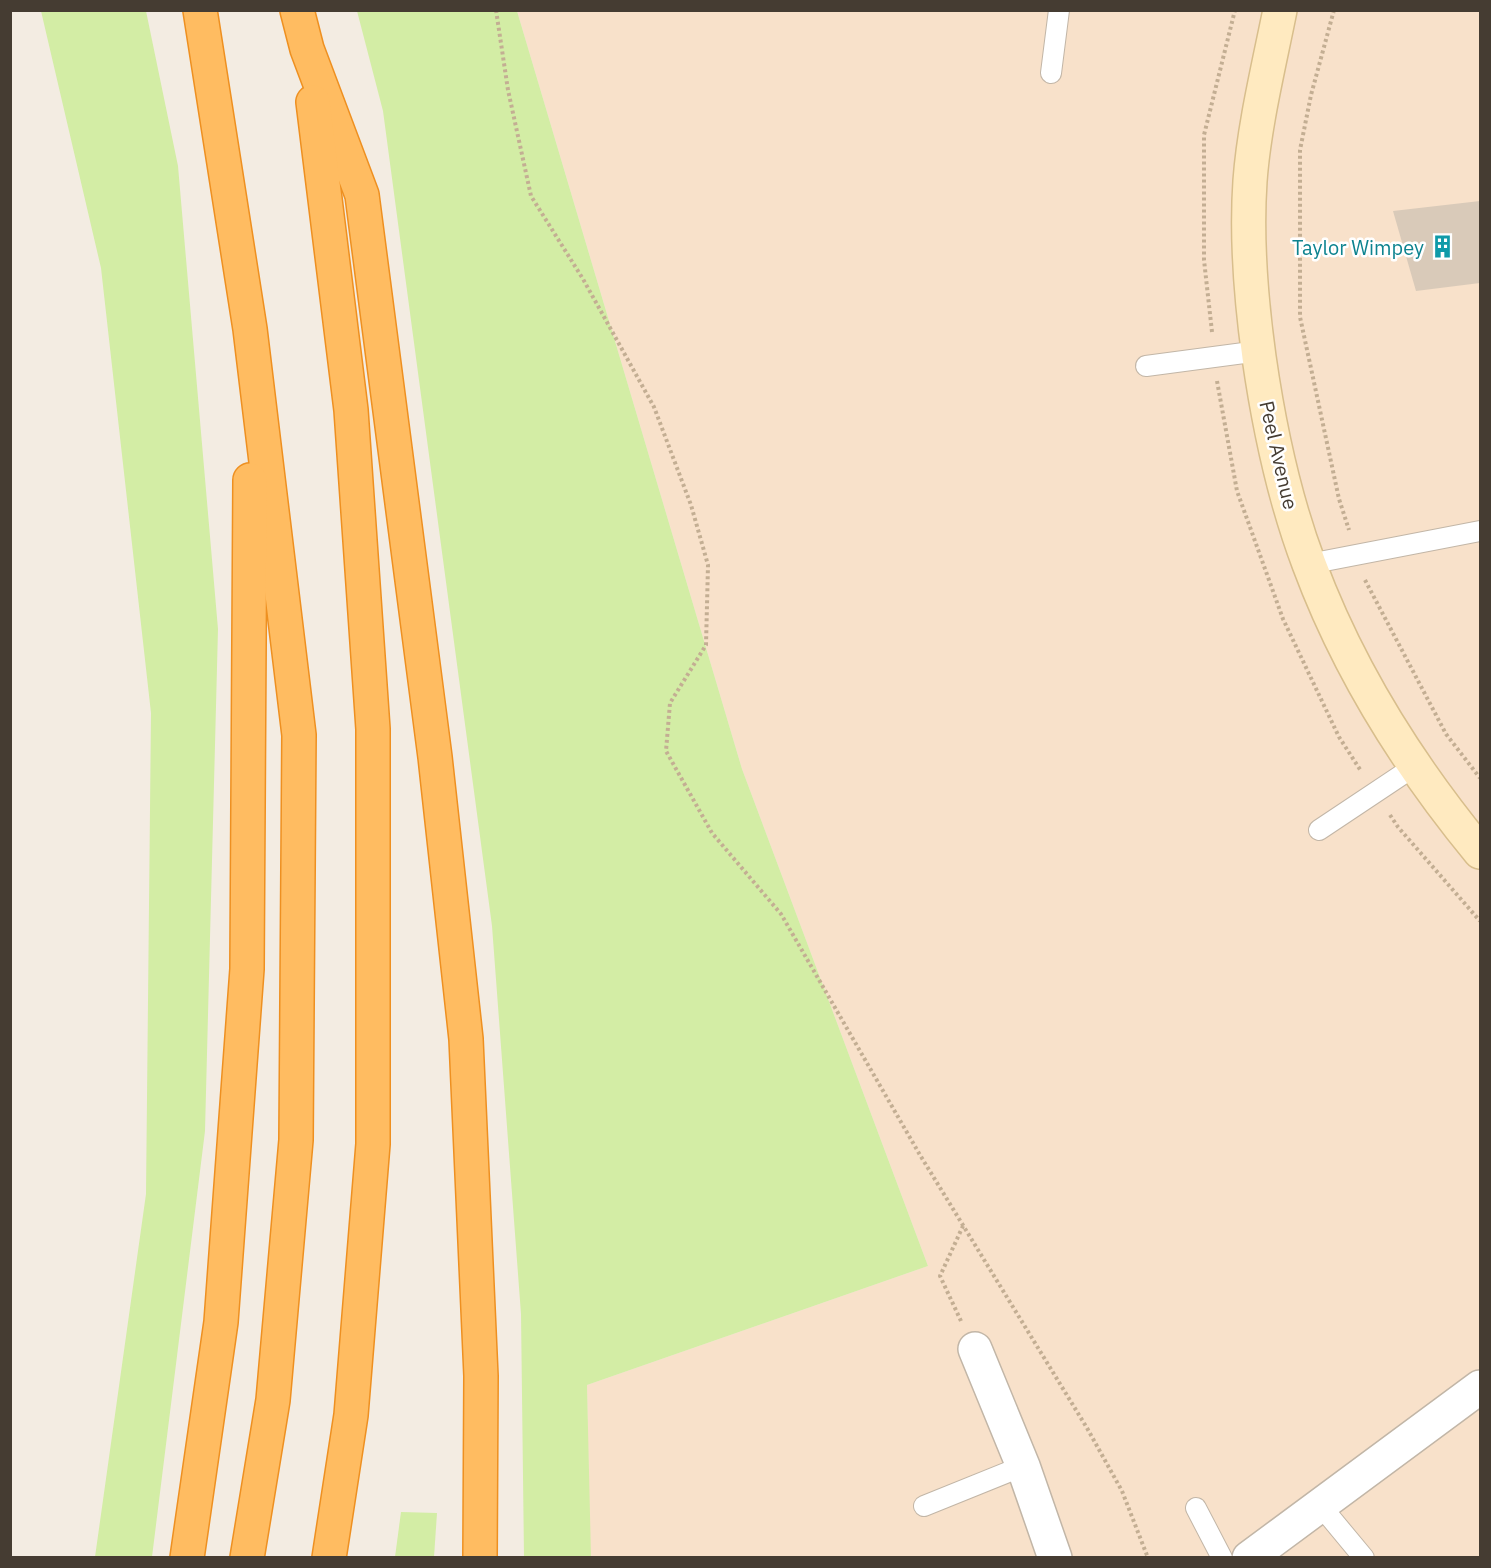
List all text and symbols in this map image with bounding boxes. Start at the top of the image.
place label: Taylor Wimpey [1292,234,1424,261]
building icon: Taylor Wimpey [1429,234,1455,260]
street label: Peel Avenue [1253,398,1305,512]

